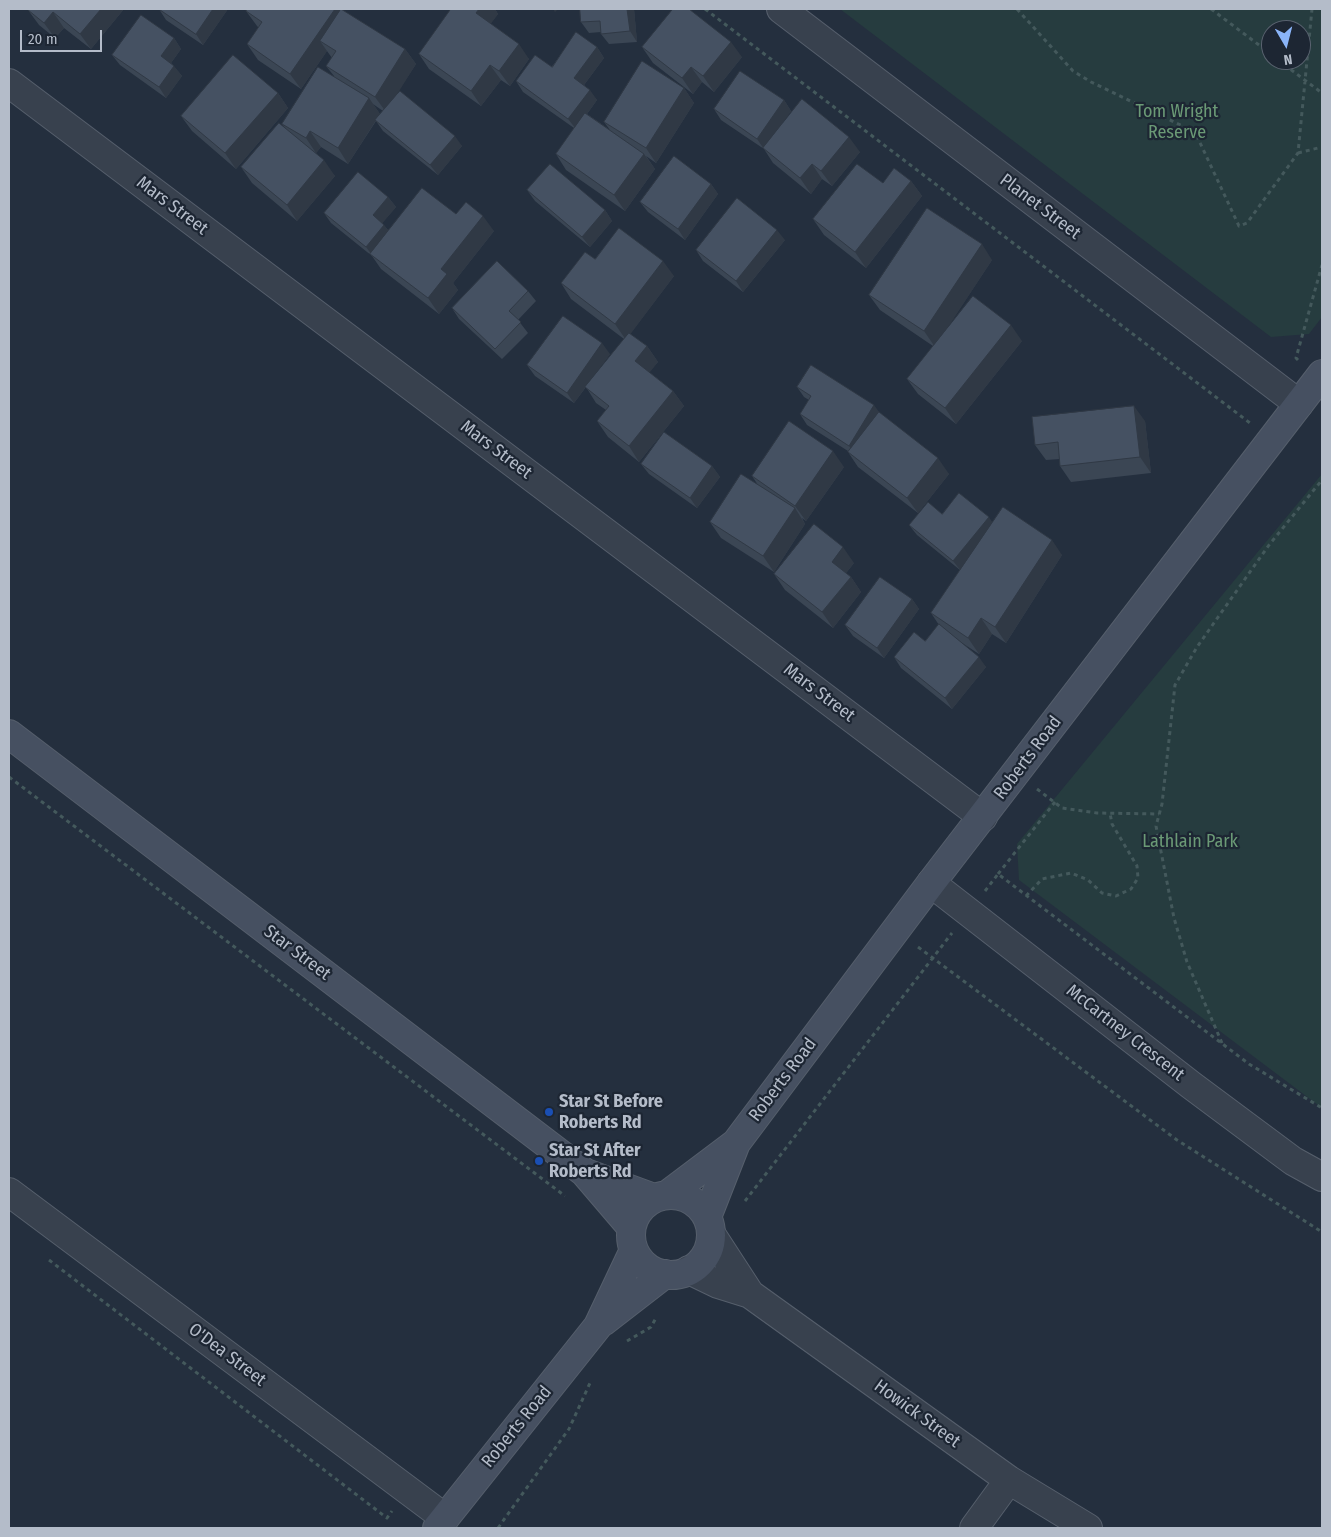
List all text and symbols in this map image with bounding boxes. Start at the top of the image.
scale bar [22,20,105,52]
north arrow [1261,20,1311,70]
text: 20 m [28,30,58,48]
text: N [1283,50,1293,68]
park label: Tom Wright Reserve [1136,101,1218,144]
street label: Planet Street [995,170,1085,244]
street label: Mars Street [132,172,212,240]
street label: Mars Street [456,416,536,484]
street label: Mars Street [779,659,859,727]
street label: Roberts Road [990,712,1066,804]
park label: Lathlain Park [1142,831,1238,853]
street label: Star Street [259,921,335,985]
street label: McCartney Crescent [1062,980,1188,1086]
street label: Roberts Road [745,1034,821,1126]
place label: Star St Before Roberts Rd [559,1091,663,1134]
marker: Star St Before Roberts Rd [543,1106,555,1118]
place label: Star St After Roberts Rd [549,1140,641,1182]
marker: Star St After Roberts Rd [533,1155,545,1167]
street label: O'Dea Street [184,1319,270,1391]
street label: Howick Street [870,1375,964,1453]
street label: Roberts Road [477,1382,557,1472]

